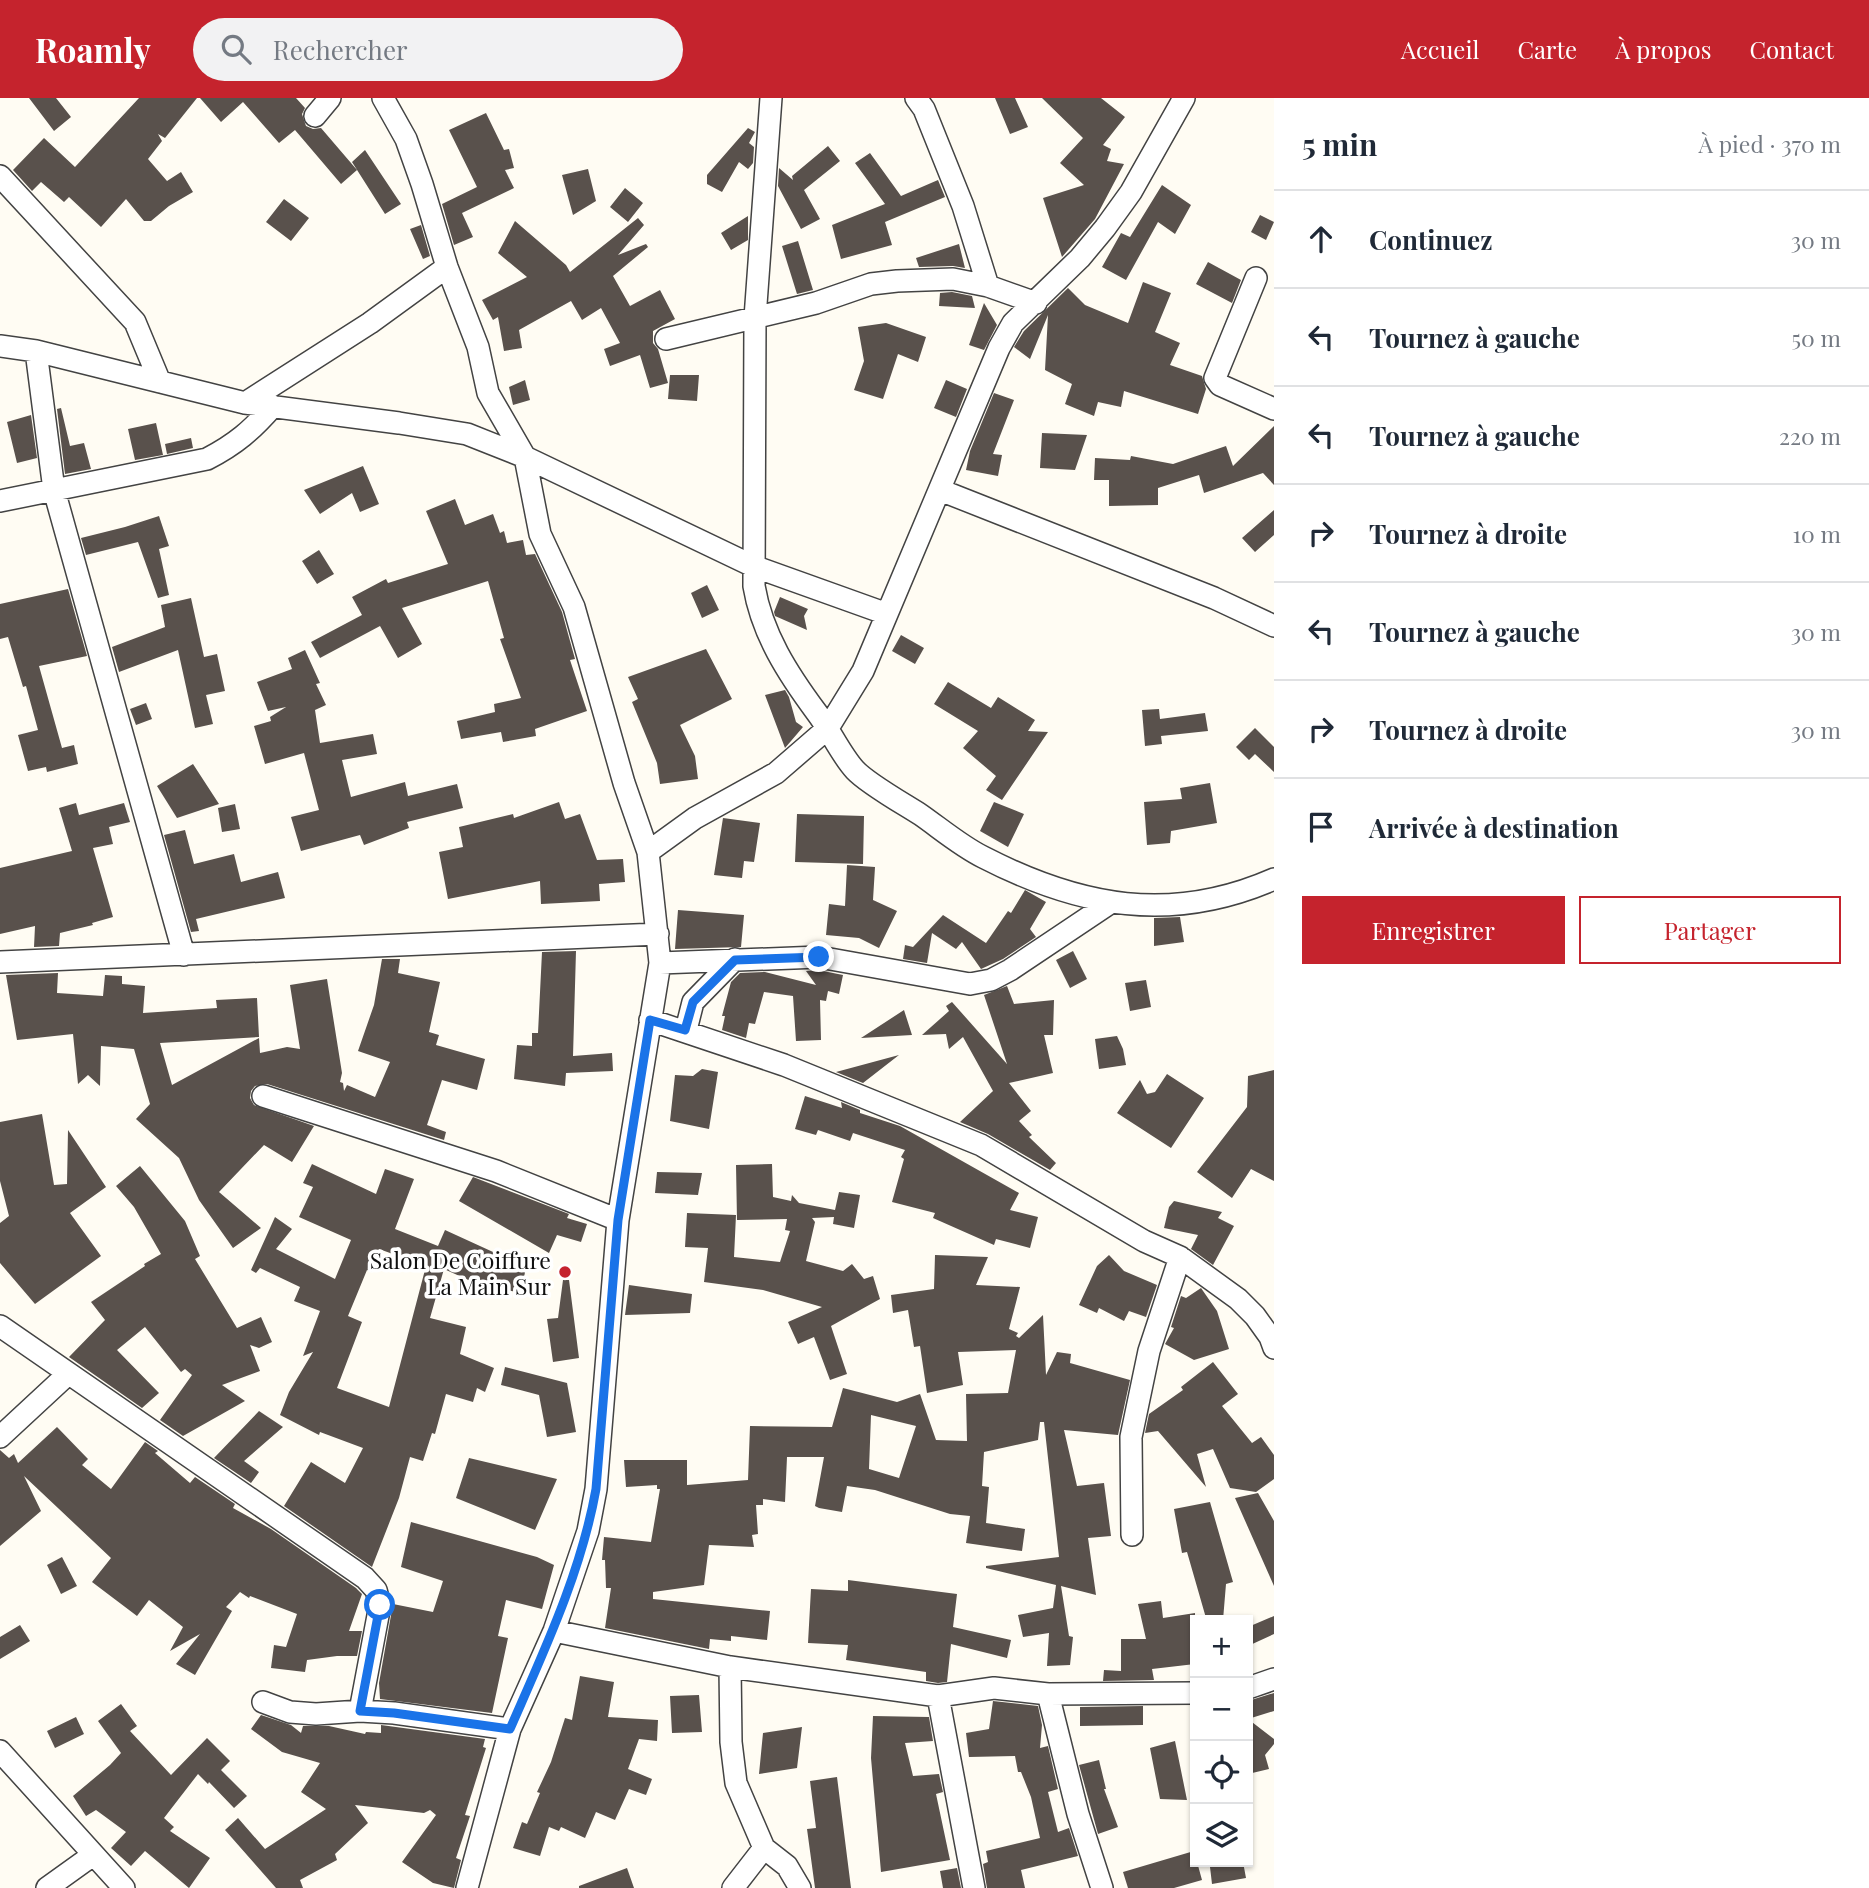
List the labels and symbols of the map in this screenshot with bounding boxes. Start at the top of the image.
route end [803,941,834,972]
place label: Salon De Coiffure La Main Sur [370,1244,551,1301]
marker: Salon De Coiffure La Main Sur [557,1264,573,1280]
route start [364,1589,395,1620]

